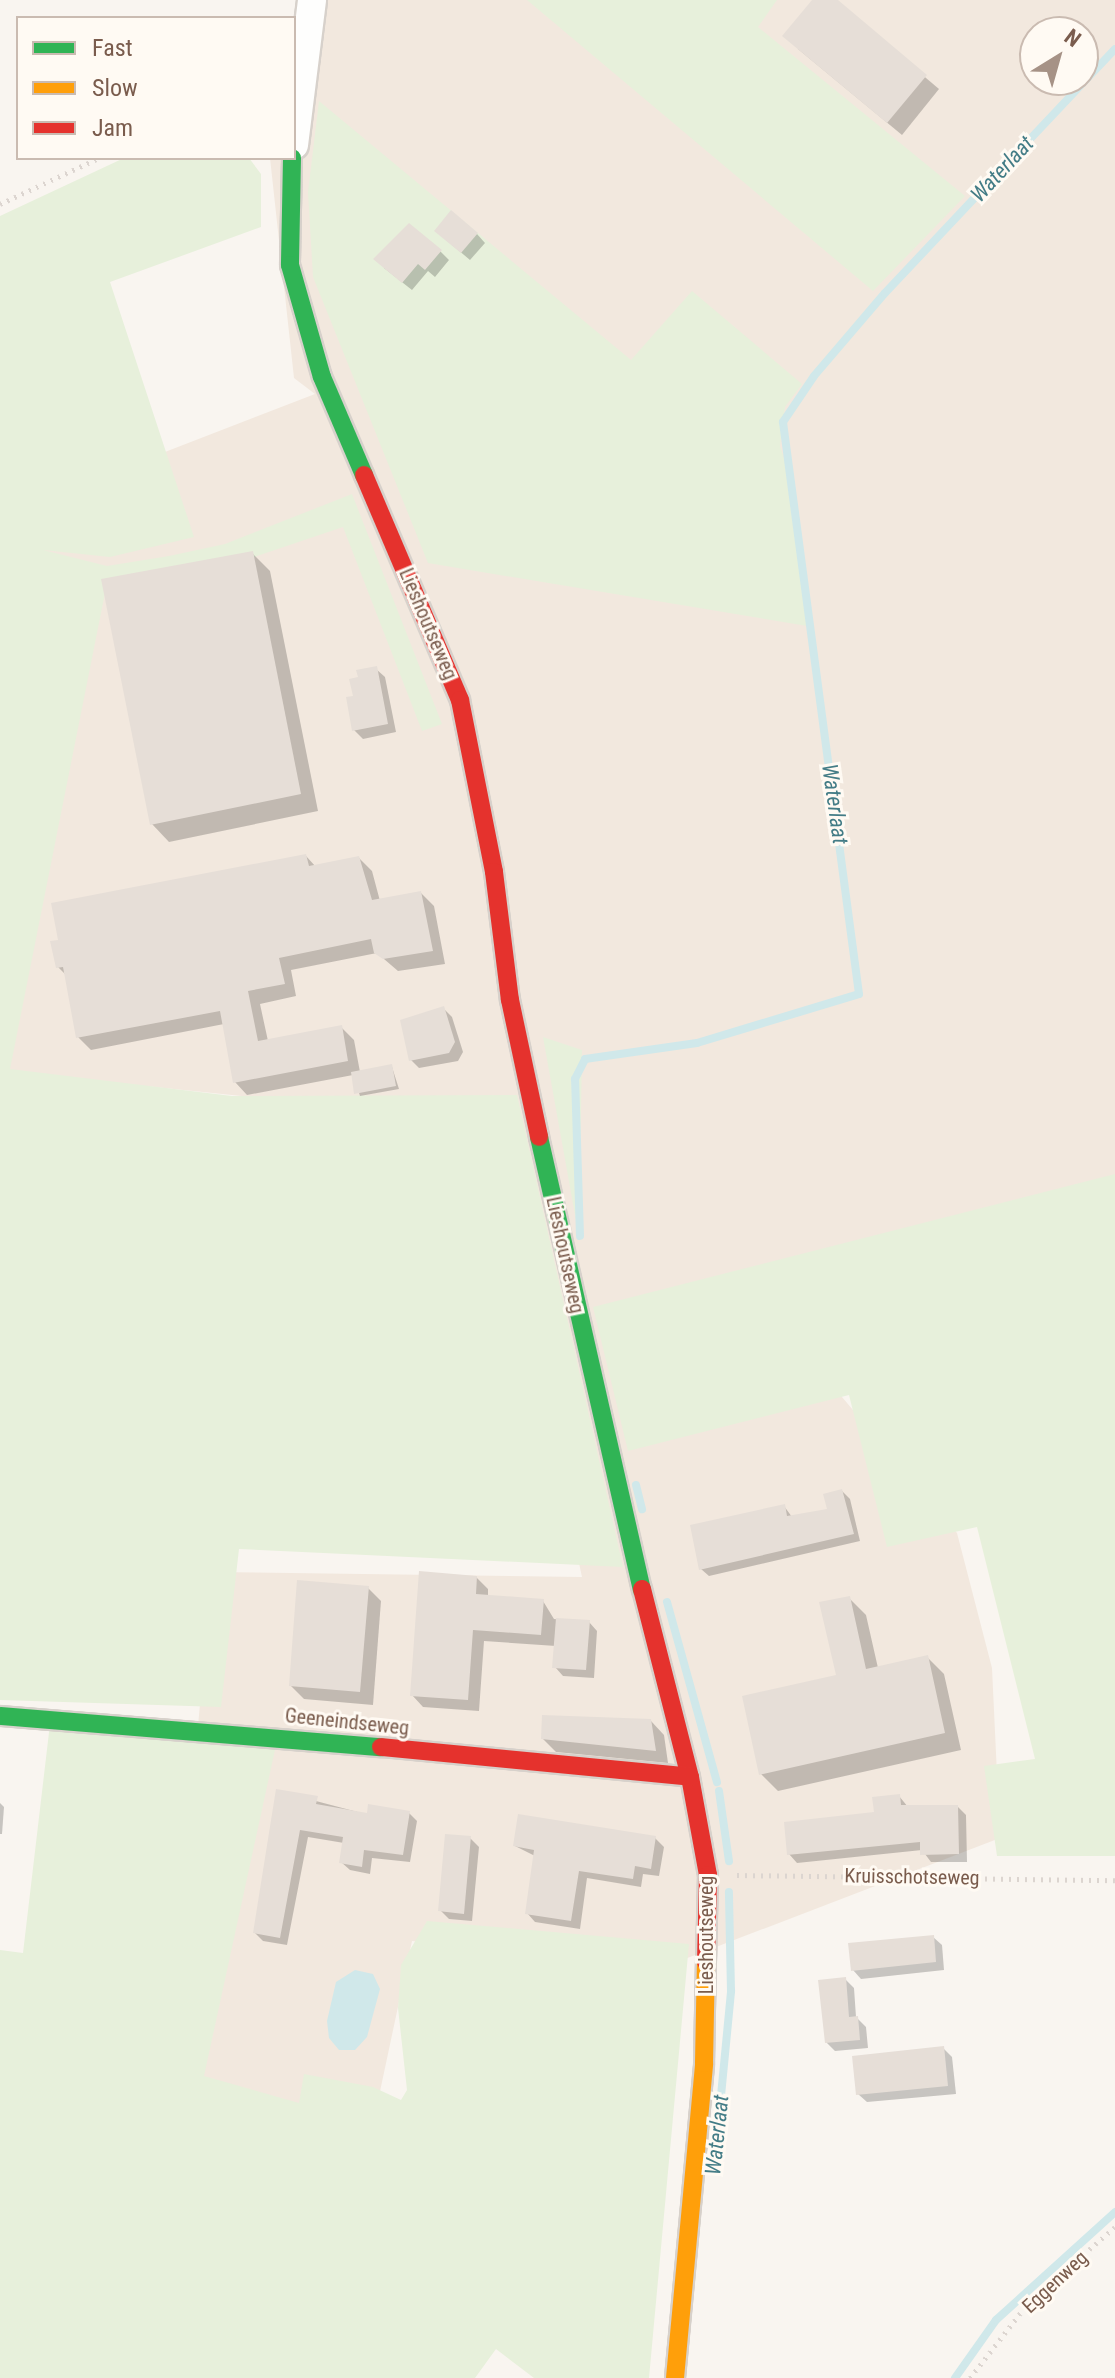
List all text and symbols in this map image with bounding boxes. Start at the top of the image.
legend [16,16,296,160]
north arrow [1019,16,1099,96]
text: N [1060,24,1085,52]
text: Fast [92,34,133,62]
text: Slow [92,74,138,102]
text: Jam [92,114,133,142]
water label: Waterlaat [965,131,1039,207]
street label: Lieshoutseweg [394,565,462,683]
water label: Waterlaat [816,762,854,846]
street label: Lieshoutseweg [541,1194,589,1316]
street label: Geeneindseweg [284,1704,410,1740]
street label: Kruisschotseweg [844,1864,980,1890]
street label: Lieshoutseweg [694,1876,718,1994]
water label: Waterlaat [700,2094,734,2176]
street label: Eggenweg [1017,2246,1093,2318]

